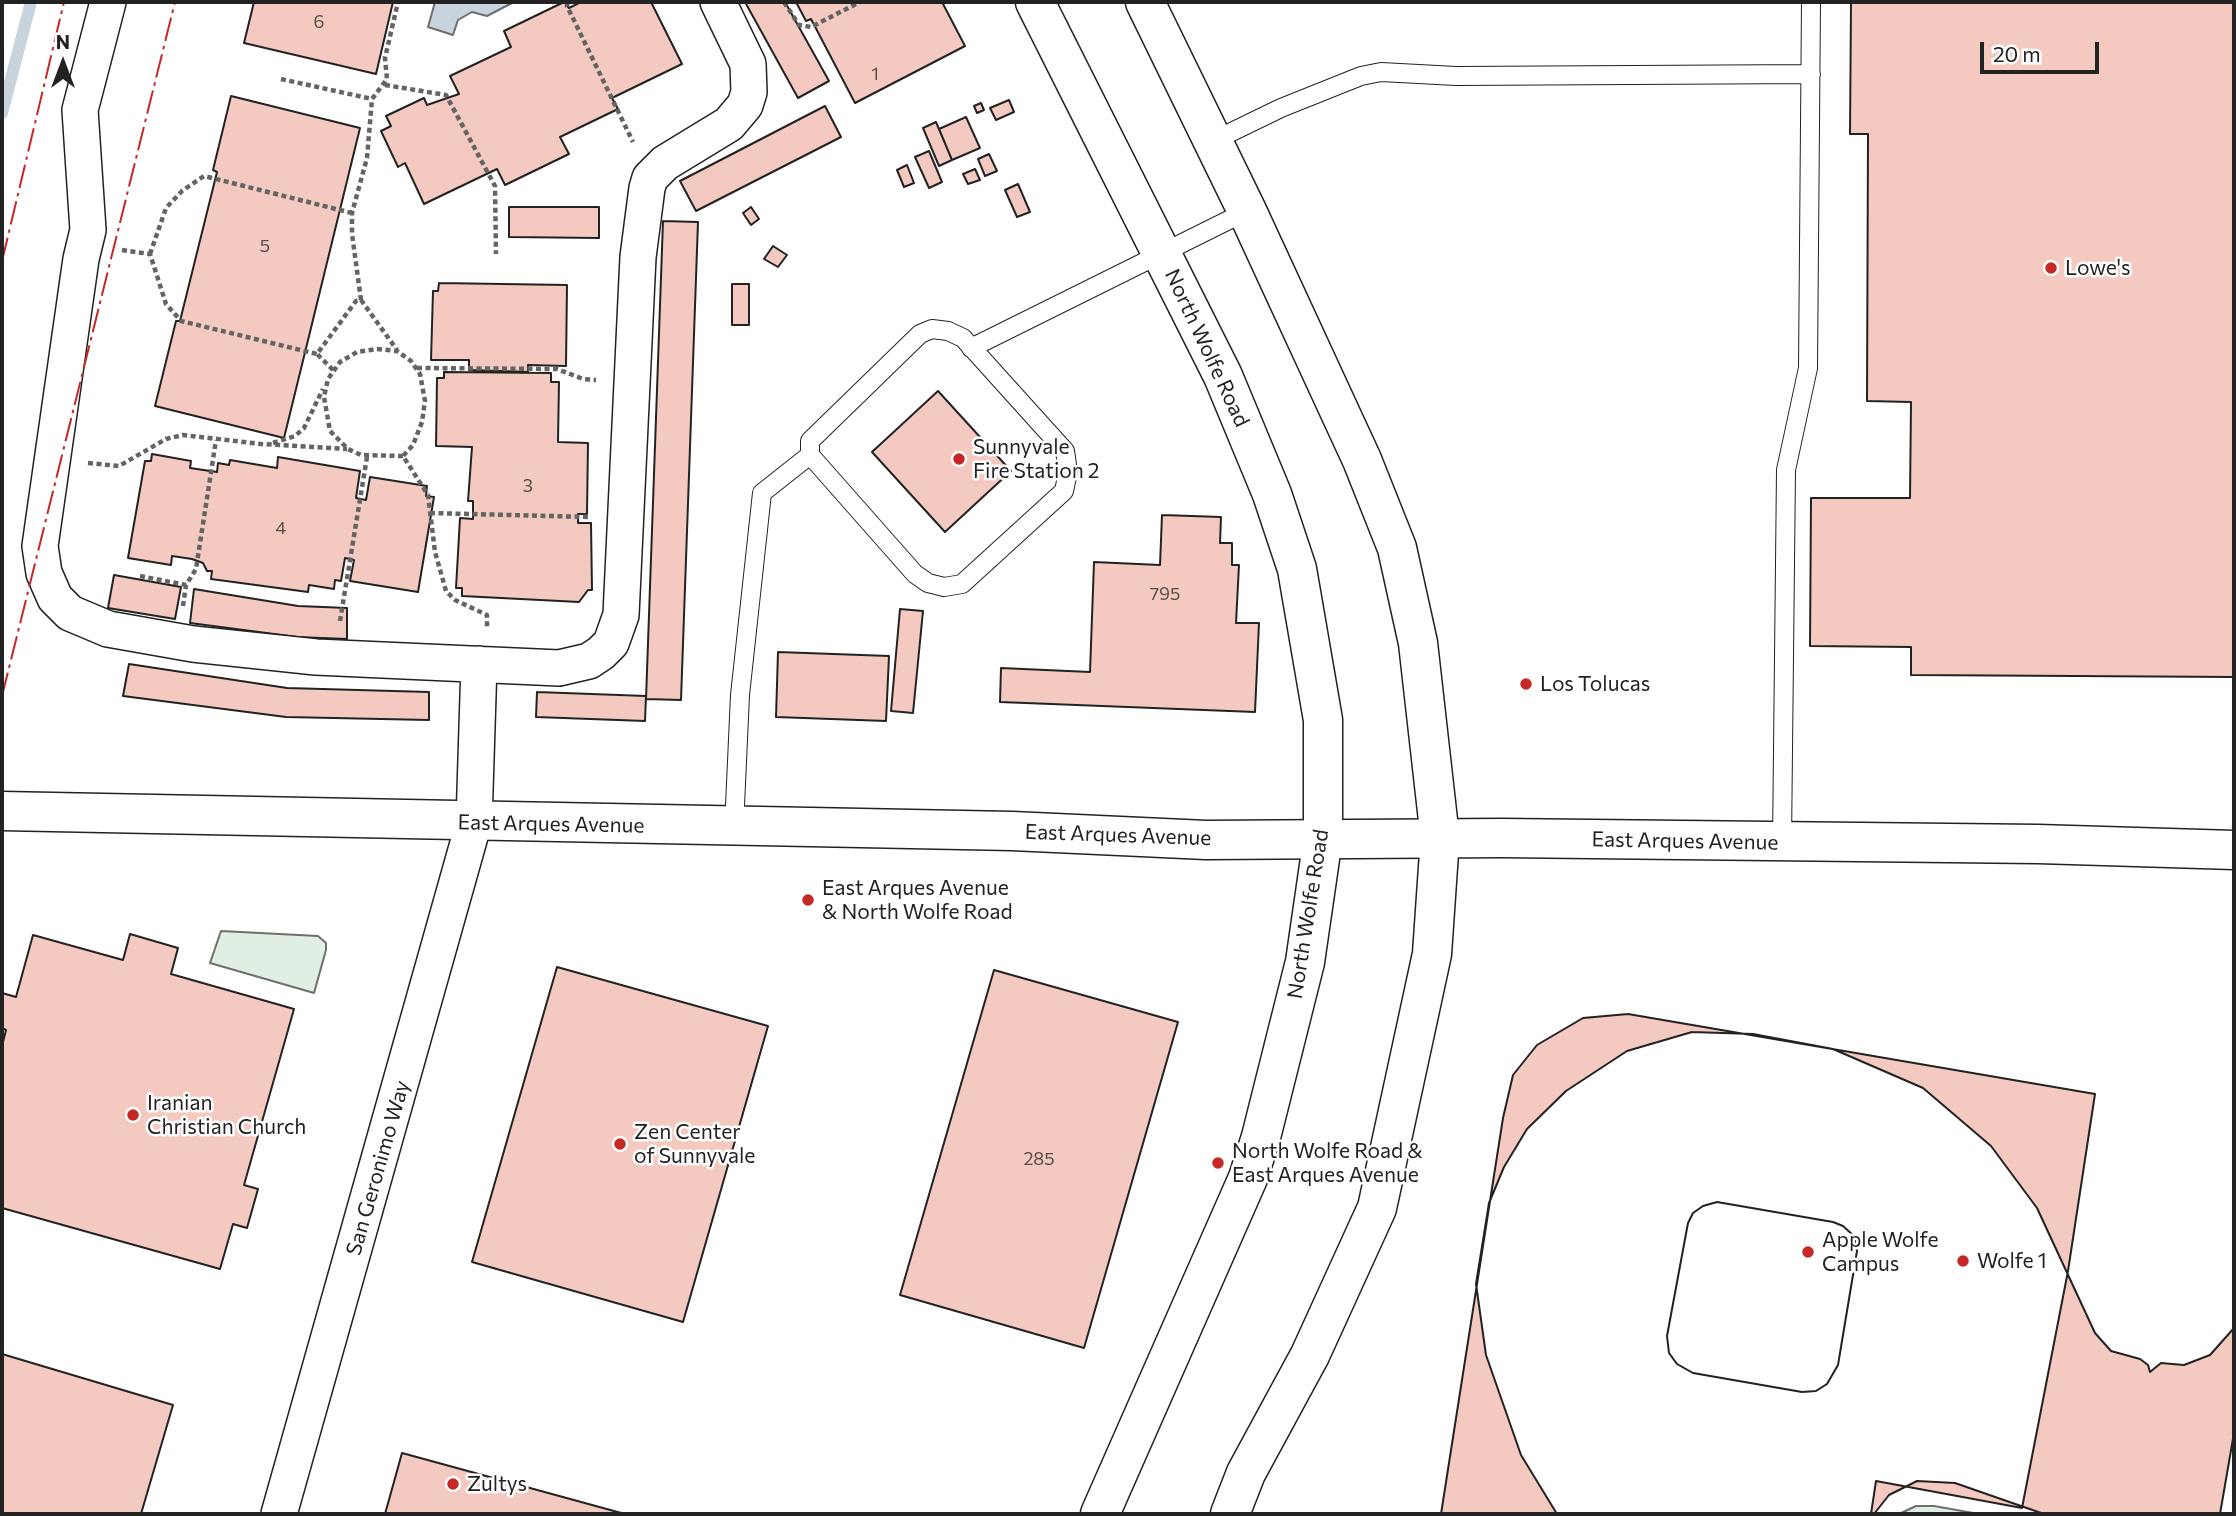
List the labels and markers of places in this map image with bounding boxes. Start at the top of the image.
place label: Lowe's [2065,255,2131,281]
marker: Lowe's [2043,260,2059,276]
place label: Sunnyvale Fire Station 2 [973,434,1100,484]
marker: Sunnyvale Fire Station 2 [951,451,967,467]
place label: Los Tolucas [1540,671,1650,697]
marker: Los Tolucas [1518,676,1534,692]
place label: East Arques Avenue & North Wolfe Road [822,875,1013,925]
marker: East Arques Avenue & North Wolfe Road [800,892,816,908]
place label: Iranian Christian Church [147,1090,306,1140]
marker: Iranian Christian Church [125,1107,141,1123]
place label: Zen Center of Sunnyvale [634,1119,755,1169]
marker: Zen Center of Sunnyvale [612,1136,628,1152]
place label: North Wolfe Road & East Arques Avenue [1232,1138,1423,1188]
marker: North Wolfe Road & East Arques Avenue [1210,1155,1226,1171]
place label: Apple Wolfe Campus [1822,1227,1938,1277]
marker: Apple Wolfe Campus [1800,1244,1816,1260]
place label: Wolfe 1 [1977,1248,2047,1274]
marker: Wolfe 1 [1955,1253,1971,1269]
place label: Zultys [467,1471,527,1497]
marker: Zultys [445,1476,461,1492]

